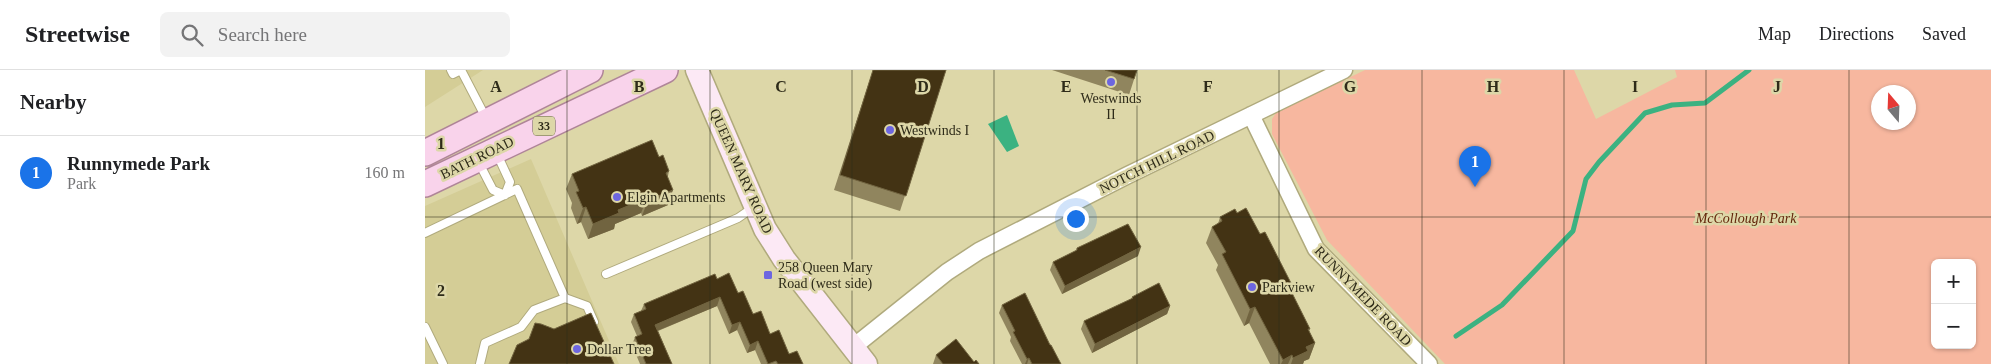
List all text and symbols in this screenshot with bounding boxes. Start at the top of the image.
search box [160,12,510,57]
text: Streetwise [25,21,130,47]
icon: search [178,21,206,49]
text: Search here [218,24,307,45]
text: Map [1758,24,1791,44]
text: Directions [1819,24,1894,44]
text: Saved [1922,24,1966,44]
marker: Westwinds II [1105,76,1117,88]
text: A [490,78,502,95]
text: B [634,78,645,95]
text: C [775,78,787,95]
text: D [917,78,929,95]
text: E [1061,78,1071,95]
text: F [1203,78,1213,95]
text: G [1344,78,1357,95]
text: H [1487,78,1500,95]
text: I [1632,78,1638,95]
text: J [1773,78,1781,95]
north arrow [1871,85,1916,130]
text: Nearby [20,90,87,114]
place label: Westwinds II [1080,91,1142,122]
street label: QUEEN MARY ROAD [707,106,775,236]
road number: 33 [533,116,555,136]
place label: Westwinds I [900,123,970,138]
marker: Westwinds I [884,124,896,136]
street label: NOTCH HILL ROAD [1097,128,1217,196]
street label: BATH ROAD [438,134,516,182]
text: 1 [437,135,445,152]
pin: 1 [1459,146,1491,187]
text: Runnymede Park [67,153,210,174]
text: 1 [32,164,40,181]
text: 160 m [365,164,405,181]
text: Park [67,175,96,192]
place label: Elgin Apartments [627,190,725,205]
marker: Elgin Apartments [611,191,623,203]
your location [1063,206,1089,232]
park label: McCollough Park [1695,211,1797,226]
street label: RUNNYMEDE ROAD [1312,243,1414,349]
map controls [1931,259,1976,349]
button: + [1931,259,1976,304]
place label: 258 Queen Mary Road (west side) [778,260,873,292]
marker: 258 Queen Mary Road (west side) [762,269,774,281]
place label: Parkview [1262,280,1316,295]
marker: Parkview [1246,281,1258,293]
text: 2 [437,282,445,299]
button: − [1931,304,1976,349]
place label: Dollar Tree [587,342,651,357]
marker: Dollar Tree [571,343,583,355]

